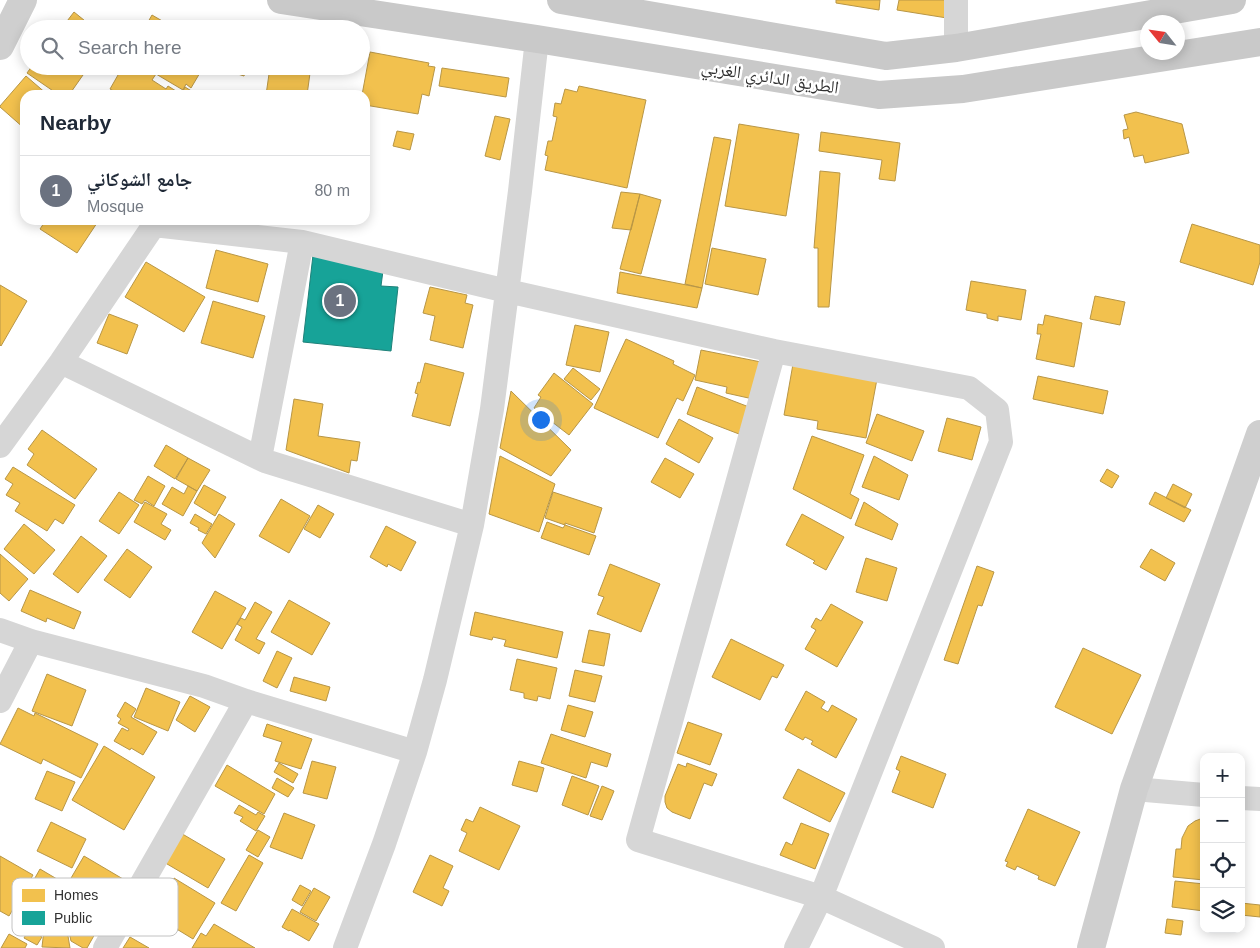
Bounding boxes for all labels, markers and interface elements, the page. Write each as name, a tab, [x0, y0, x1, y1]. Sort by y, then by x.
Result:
north arrow	[1140, 15, 1185, 60]
search box	[20, 20, 370, 75]
icon: search	[38, 34, 66, 62]
text: Search here	[78, 37, 182, 58]
street label: الطريق الدائري الغربي	[699, 56, 840, 102]
text: Nearby	[40, 111, 111, 134]
text: جامع الشوكاني	[87, 169, 192, 190]
text: 1	[52, 182, 60, 199]
text: 80 m	[314, 182, 350, 199]
text: Mosque	[87, 198, 144, 215]
pin: 1	[324, 282, 356, 320]
your location	[528, 407, 554, 433]
map controls	[1200, 753, 1245, 933]
button: +	[1200, 753, 1245, 798]
button: −	[1200, 798, 1245, 843]
button: locate	[1200, 843, 1245, 888]
legend	[12, 878, 178, 936]
text: Homes	[54, 887, 98, 903]
button: layers	[1200, 888, 1245, 933]
text: Public	[54, 910, 92, 926]

